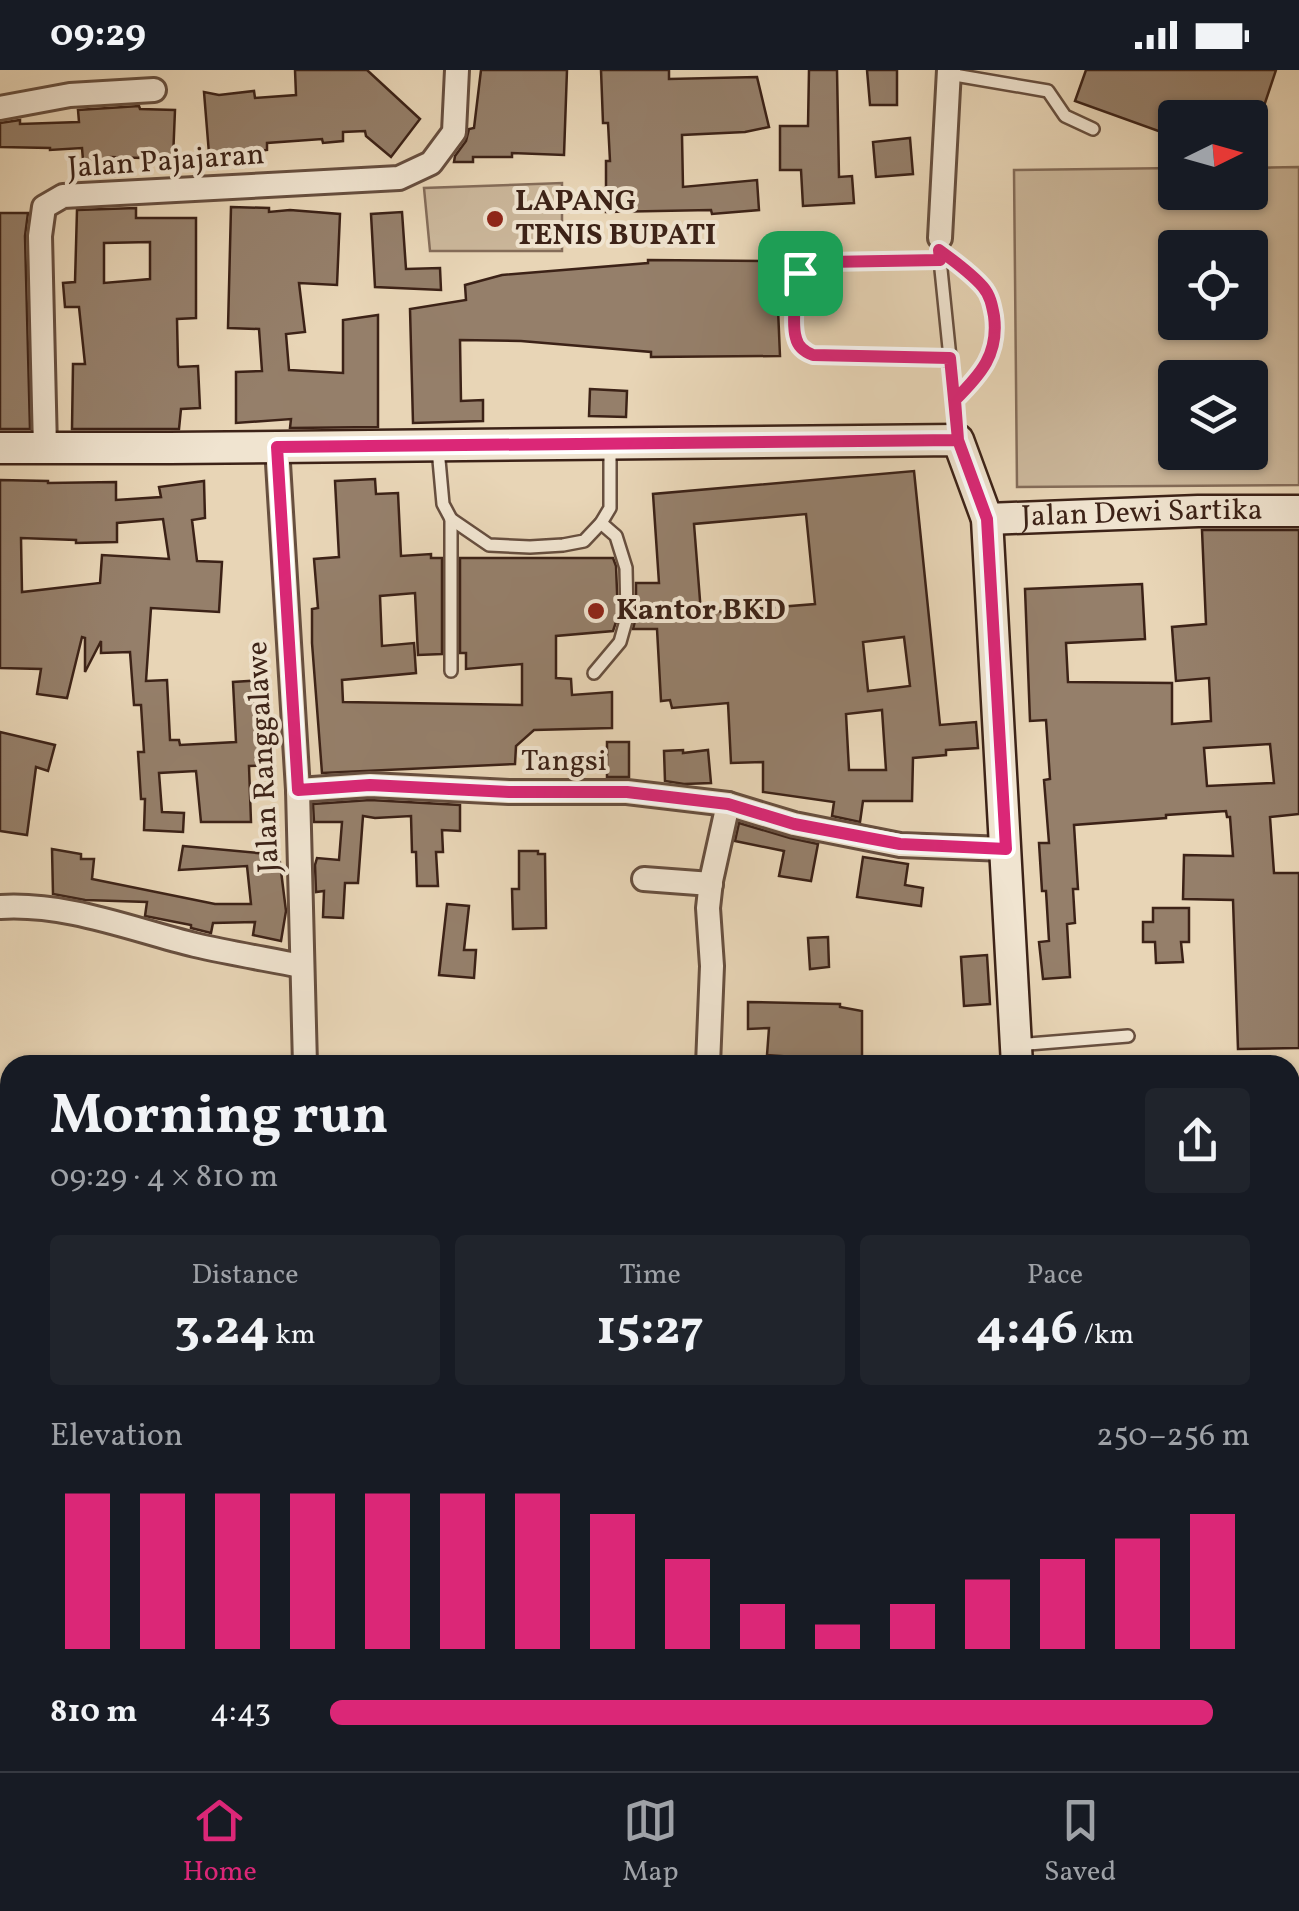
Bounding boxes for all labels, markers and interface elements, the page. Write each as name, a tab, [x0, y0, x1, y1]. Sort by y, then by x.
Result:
text: 09:29	[50, 9, 146, 62]
north arrow	[1158, 100, 1268, 210]
map controls	[1158, 100, 1268, 470]
street label: Jalan Pajajaran	[66, 134, 266, 190]
place label: LAPANG TENIS BUPATI	[515, 181, 716, 257]
marker: LAPANG TENIS BUPATI	[484, 208, 506, 230]
button: locate	[1158, 230, 1268, 340]
pin	[758, 231, 843, 316]
icon: arrive	[773, 246, 828, 301]
button: layers	[1158, 360, 1268, 470]
street label: Jalan Dewi Sartika	[1020, 490, 1263, 539]
place label: Kantor BKD	[616, 590, 786, 632]
marker: Kantor BKD	[585, 600, 607, 622]
street label: Jalan Ranggalawe	[237, 640, 291, 874]
street label: Tangsi	[521, 741, 607, 783]
text: Morning run	[50, 1080, 389, 1156]
button: share	[1145, 1088, 1250, 1193]
text: 09:29 · 4 × 810 m	[50, 1156, 278, 1200]
text: Distance	[191, 1256, 299, 1295]
text: Time	[619, 1256, 681, 1295]
text: Pace	[1027, 1256, 1083, 1295]
text: 3.24	[175, 1295, 270, 1365]
text: 15:27	[596, 1295, 704, 1365]
text: 4:46	[976, 1295, 1078, 1365]
text: km	[270, 1316, 315, 1355]
text: /km	[1078, 1316, 1134, 1355]
text: Elevation	[50, 1415, 183, 1459]
text: 250–256 m	[1096, 1415, 1250, 1459]
text: 810 m	[50, 1691, 137, 1735]
text: 4:43	[210, 1691, 271, 1735]
tab: Home	[183, 1793, 257, 1892]
tab: Map	[622, 1793, 678, 1892]
tab: Saved	[1044, 1793, 1116, 1892]

